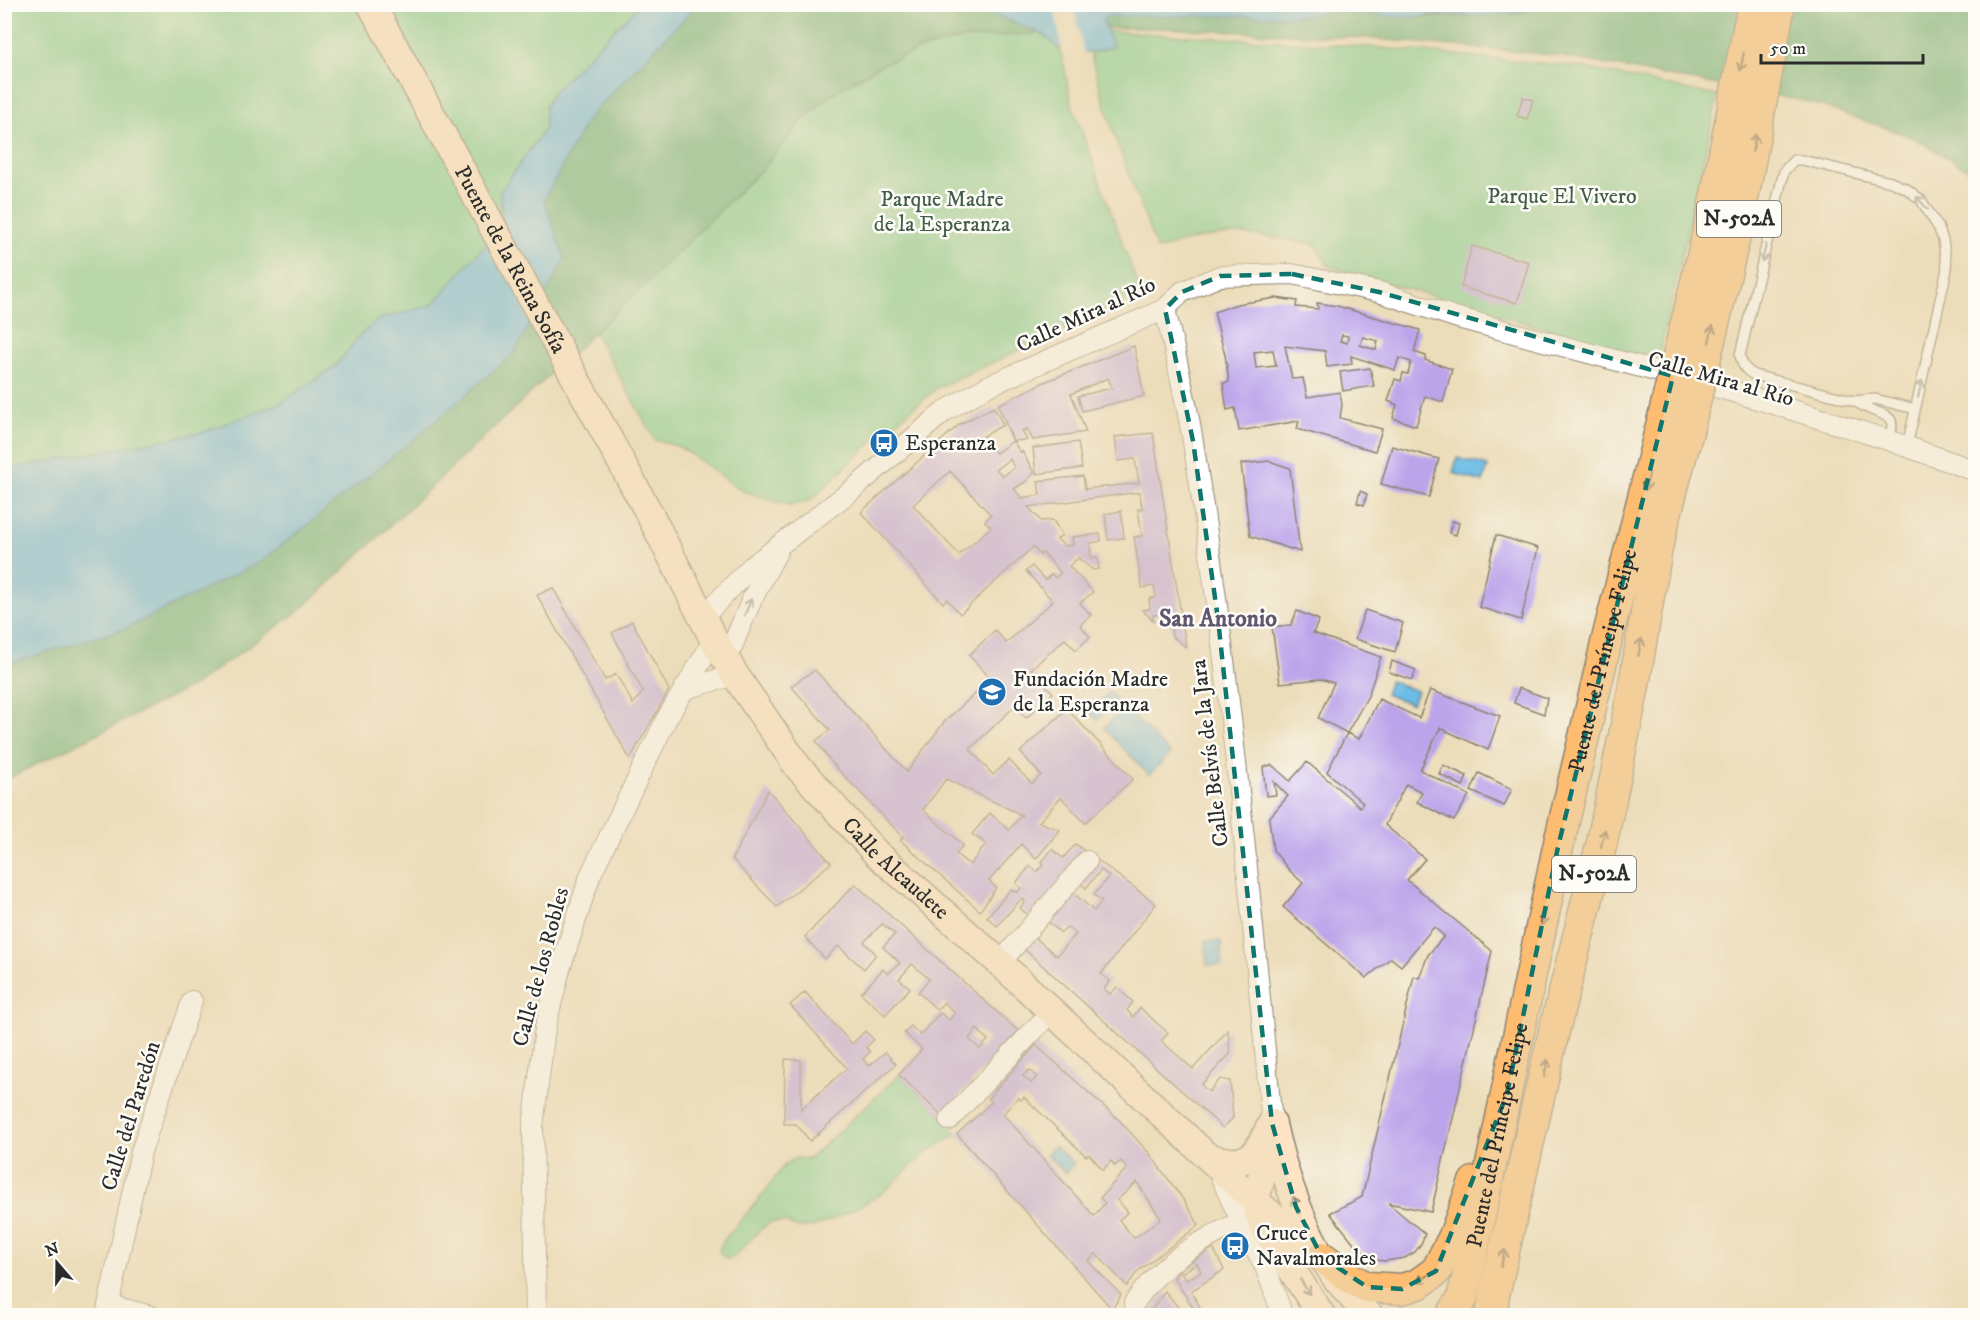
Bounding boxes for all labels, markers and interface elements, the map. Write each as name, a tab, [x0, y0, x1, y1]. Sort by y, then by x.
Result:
scale bar	[1761, 27, 1923, 65]
text: 50 m	[1770, 38, 1806, 60]
one-way arrow	[1736, 52, 1747, 71]
one-way arrow	[1749, 134, 1760, 154]
street label: Puente de la Reina Sofía	[448, 161, 573, 358]
park label: Parque El Vivero	[1487, 183, 1637, 210]
park label: Parque Madre de la Esperanza	[874, 186, 1011, 238]
one-way arrow	[1915, 196, 1929, 211]
road number: N-502A	[1697, 201, 1781, 237]
one-way arrow	[1758, 243, 1770, 262]
street label: Calle Mira al Río	[1012, 271, 1160, 359]
one-way arrow	[1706, 325, 1718, 344]
street label: Calle Mira al Río	[1645, 345, 1797, 413]
one-way arrow	[1914, 379, 1926, 398]
bus stop icon: Esperanza	[868, 427, 900, 459]
place label: Esperanza	[905, 430, 997, 457]
one-way arrow	[1641, 473, 1653, 492]
street label: Puente del Príncipe Felipe	[1563, 546, 1643, 775]
one-way arrow	[743, 598, 754, 617]
district label: San Antonio	[1159, 604, 1277, 634]
one-way arrow	[1635, 637, 1646, 657]
street label: Calle Belvís de la Jara	[1185, 657, 1235, 848]
place label: Fundación Madre de la Esperanza	[1013, 666, 1168, 718]
school or university icon: Fundación Madre de la Esperanza	[976, 676, 1008, 708]
street label: Calle Alcaudete	[837, 812, 955, 925]
one-way arrow	[1597, 829, 1609, 848]
road number: N-502A	[1552, 856, 1636, 892]
street label: Calle de los Robles	[507, 885, 575, 1049]
one-way arrow	[1538, 907, 1549, 927]
street label: Puente del Príncipe Felipe	[1460, 1020, 1534, 1250]
street label: Calle del Paredón	[95, 1037, 167, 1194]
one-way arrow	[1541, 1059, 1552, 1078]
one-way arrow	[1290, 1196, 1301, 1214]
place label: Cruce Navalmorales	[1256, 1220, 1376, 1272]
bus stop icon: Cruce Navalmorales	[1219, 1230, 1251, 1262]
north arrow	[27, 1233, 87, 1293]
text: N	[43, 1238, 62, 1261]
one-way arrow	[1497, 1249, 1509, 1268]
one-way arrow	[1417, 1273, 1434, 1285]
one-way arrow	[1299, 1278, 1311, 1295]

